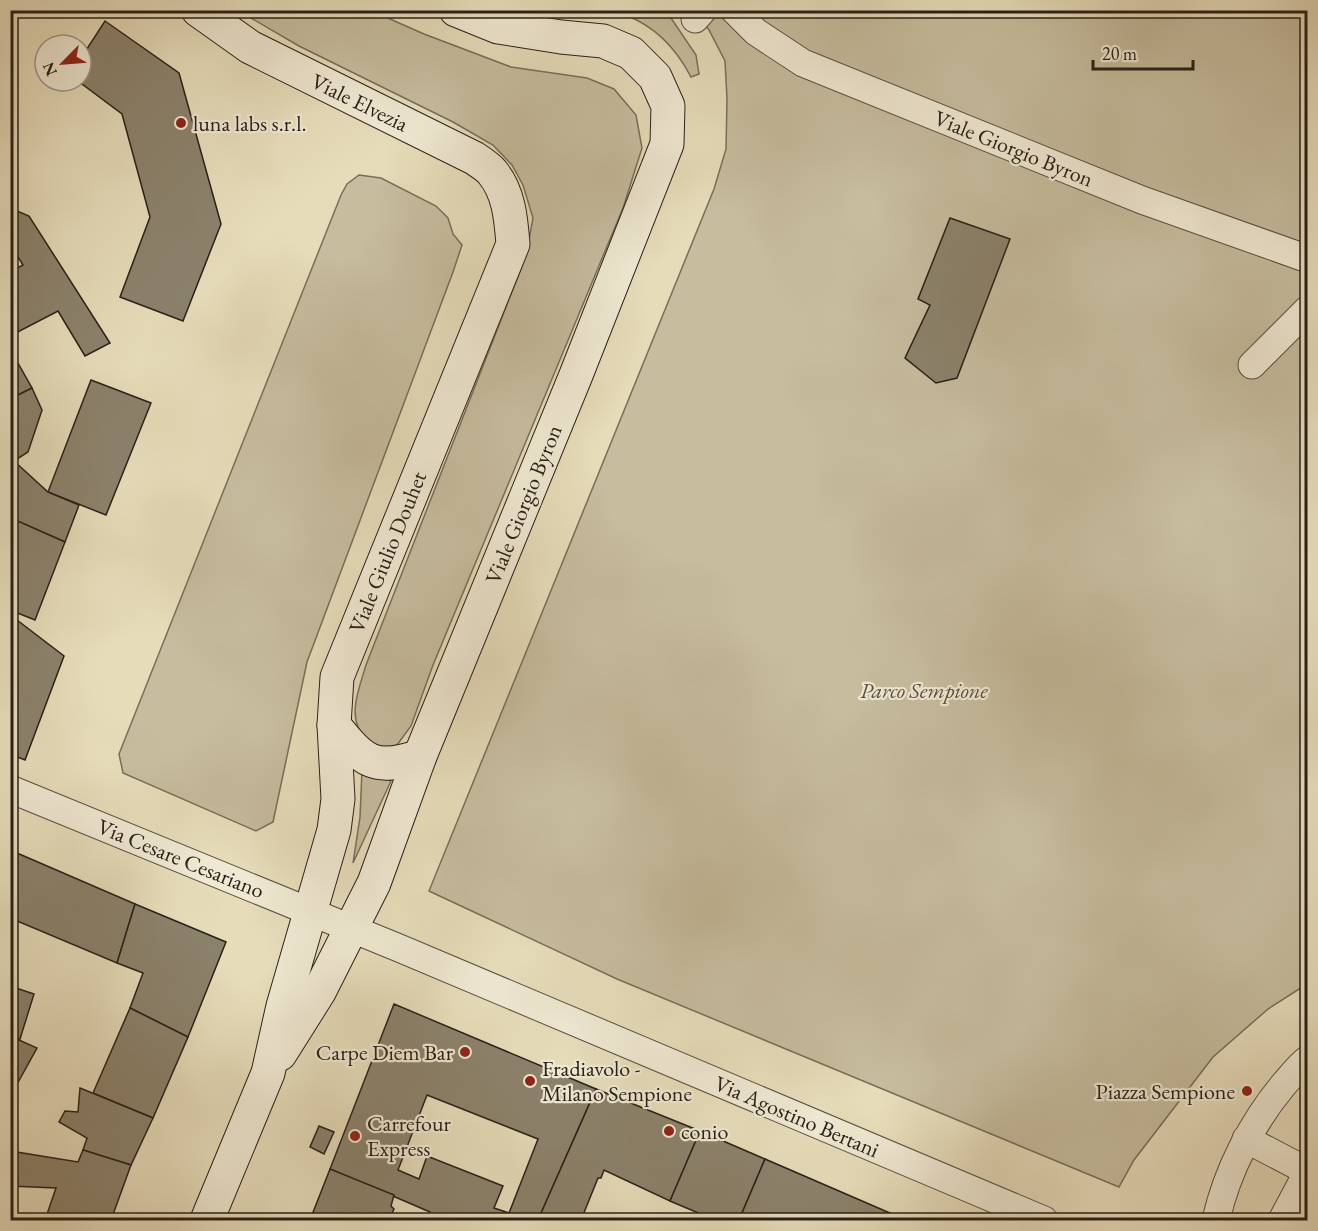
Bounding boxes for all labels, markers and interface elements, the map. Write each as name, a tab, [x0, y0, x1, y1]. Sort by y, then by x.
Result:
north arrow	[33, 33, 93, 93]
scale bar	[1093, 33, 1194, 71]
text: 20 m	[1102, 42, 1137, 65]
text: N	[38, 59, 62, 79]
street label: Viale Elvezia	[306, 66, 413, 139]
street label: Viale Giorgio Byron	[930, 103, 1098, 194]
place label: luna labs s.r.l.	[193, 109, 306, 138]
marker: luna labs s.r.l.	[174, 116, 188, 130]
street label: Viale Giorgio Byron	[478, 420, 569, 588]
street label: Viale Giulio Douhet	[342, 467, 433, 637]
park label: Parco Sempione	[860, 676, 988, 705]
street label: Via Cesare Cesariano	[93, 812, 269, 905]
place label: Carpe Diem Bar	[316, 1038, 454, 1067]
marker: Carpe Diem Bar	[458, 1045, 472, 1059]
place label: Fradiavolo - Milano Sempione	[542, 1054, 692, 1108]
street label: Via Agostino Bertani	[710, 1069, 884, 1164]
marker: Fradiavolo - Milano Sempione	[523, 1074, 537, 1088]
place label: Piazza Sempione	[1096, 1077, 1235, 1106]
marker: Piazza Sempione	[1240, 1084, 1254, 1098]
place label: Carrefour Express	[367, 1109, 452, 1163]
place label: conio	[681, 1117, 728, 1146]
marker: conio	[662, 1124, 676, 1138]
marker: Carrefour Express	[348, 1129, 362, 1143]

